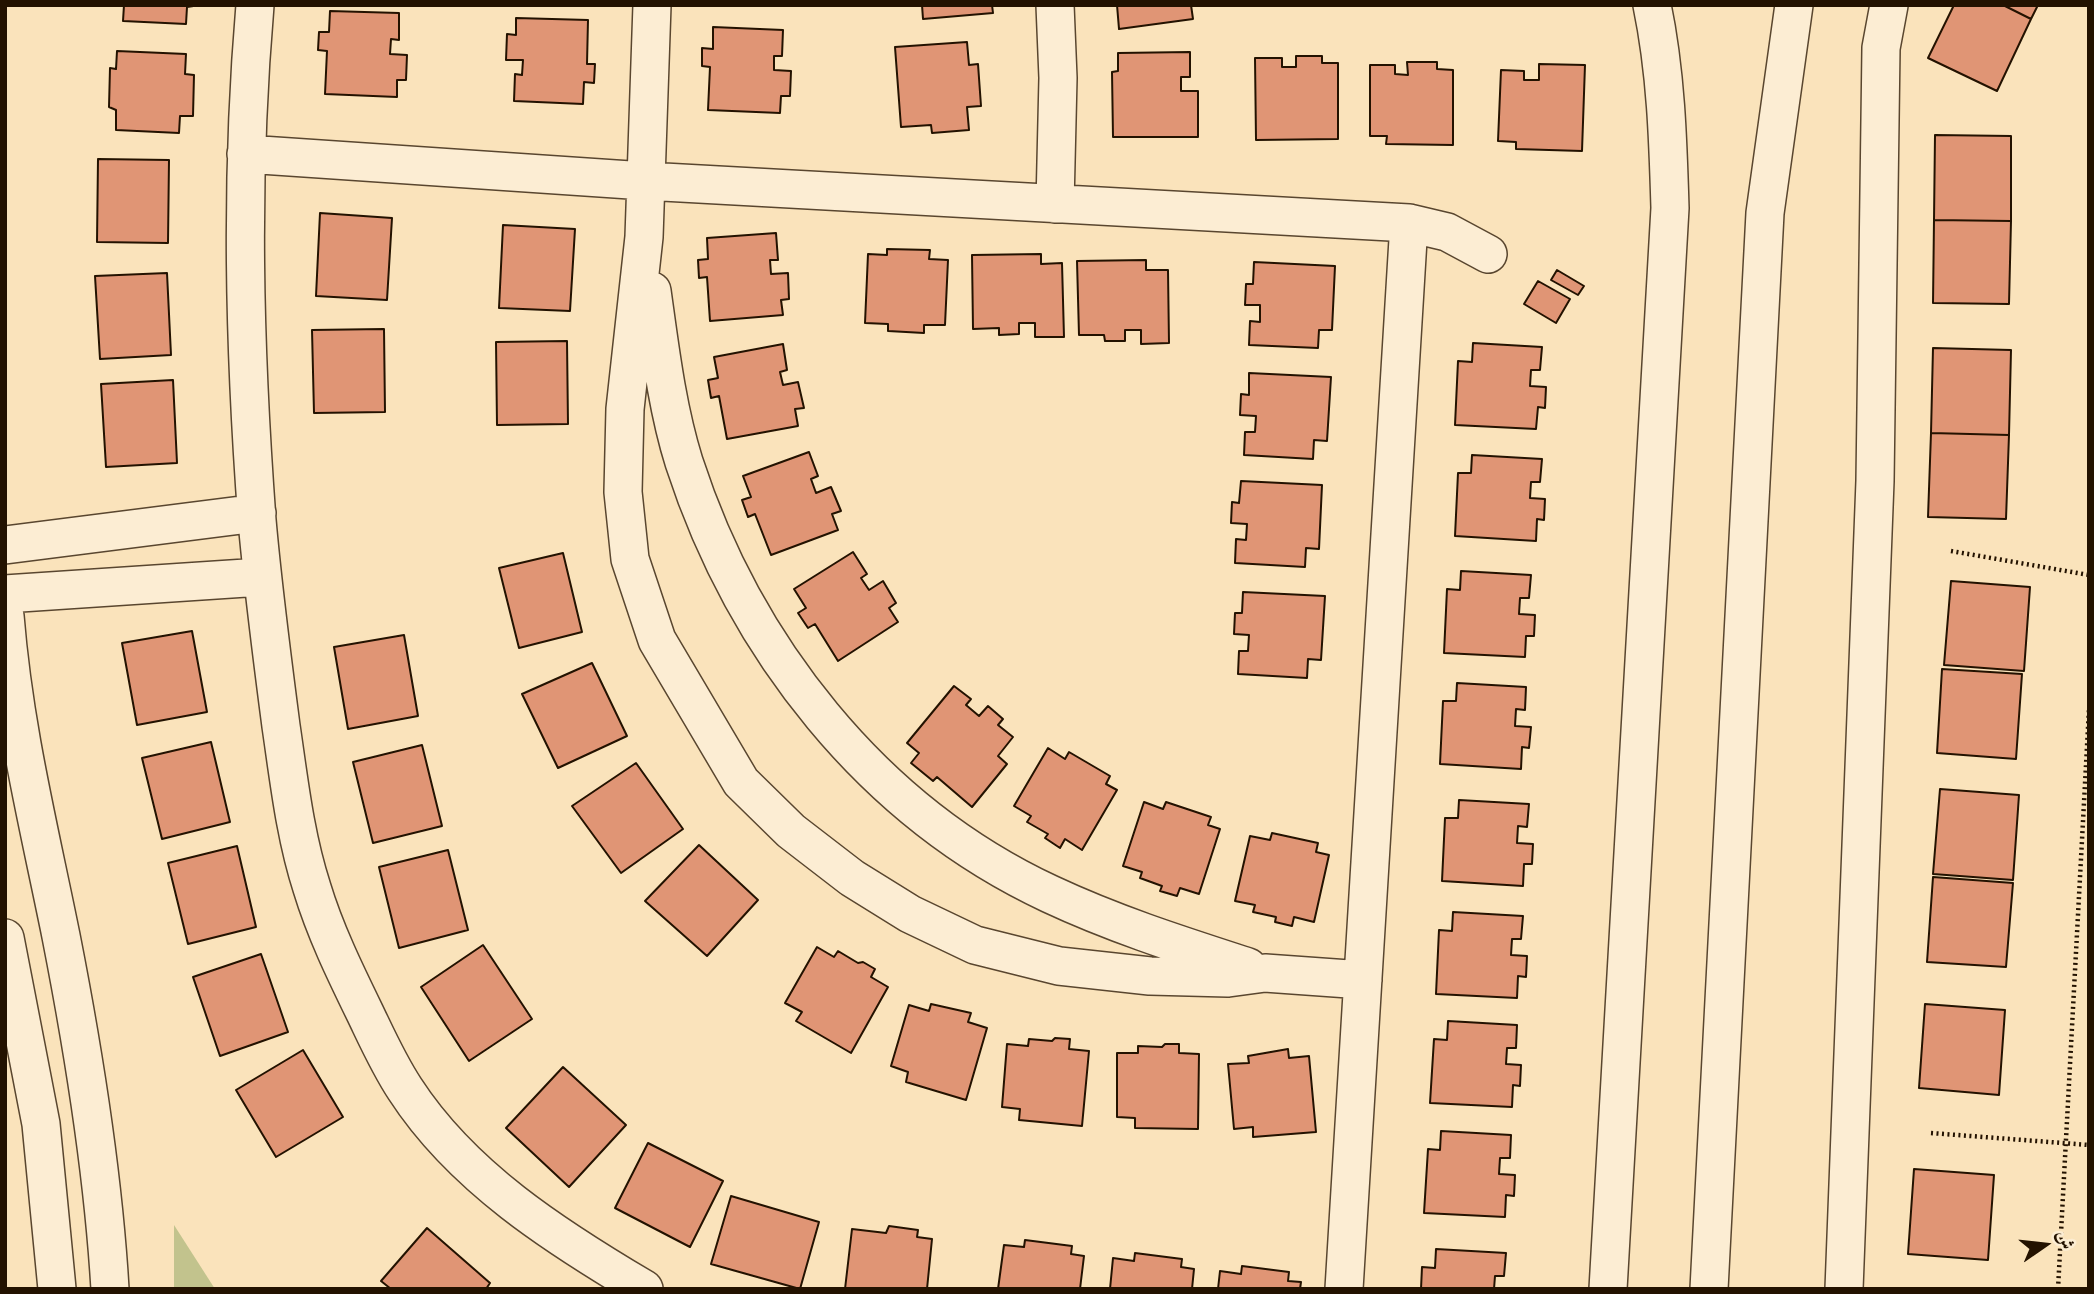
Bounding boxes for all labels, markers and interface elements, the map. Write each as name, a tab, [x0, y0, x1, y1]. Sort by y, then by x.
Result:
north arrow	[2010, 1210, 2080, 1280]
text: ش	[2050, 1228, 2080, 1252]

